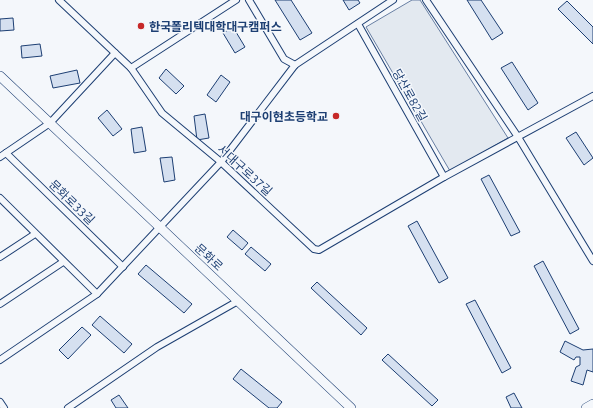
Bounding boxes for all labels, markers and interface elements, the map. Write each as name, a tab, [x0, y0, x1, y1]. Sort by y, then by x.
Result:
place label: 한국폴리텍대학대구캠퍼스	[149, 20, 281, 33]
marker: 한국폴리텍대학대구캠퍼스	[136, 21, 146, 31]
street label: 당산로82길	[390, 67, 430, 123]
place label: 대구이현초등학교	[240, 110, 328, 123]
marker: 대구이현초등학교	[331, 111, 341, 121]
street label: 서대구로37길	[215, 142, 275, 198]
street label: 문화로33길	[47, 177, 97, 227]
street label: 문화로	[192, 241, 226, 273]

